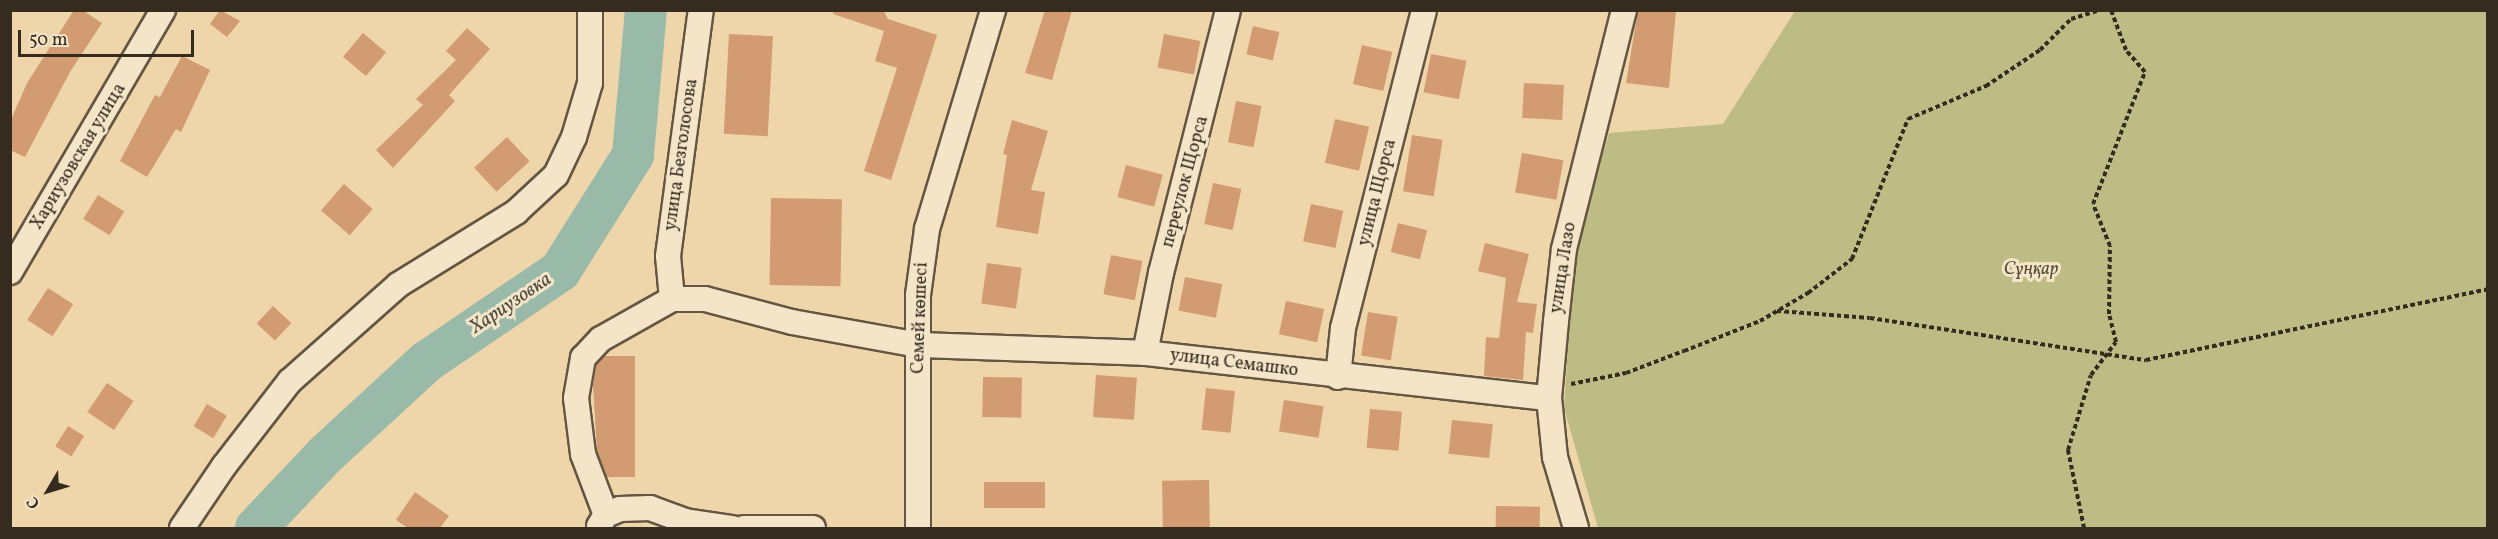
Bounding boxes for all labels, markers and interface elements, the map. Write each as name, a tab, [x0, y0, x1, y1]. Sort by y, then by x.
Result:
scale bar	[21, 18, 196, 56]
text: 50 m	[29, 28, 68, 53]
street label: улица Безголосова	[661, 77, 703, 233]
street label: Хариузовская улица	[27, 80, 131, 234]
street label: переулок Щорса	[1158, 114, 1214, 250]
street label: улица Щорса	[1354, 137, 1402, 249]
street label: улица Лазо	[1546, 221, 1582, 315]
park label: Сұңқар	[2004, 259, 2058, 281]
street label: Семей көшесі	[908, 262, 934, 374]
water label: Хариузовка	[466, 268, 556, 340]
street label: улица Семашко	[1169, 345, 1299, 383]
north arrow	[18, 461, 78, 521]
text: С	[22, 491, 46, 513]

